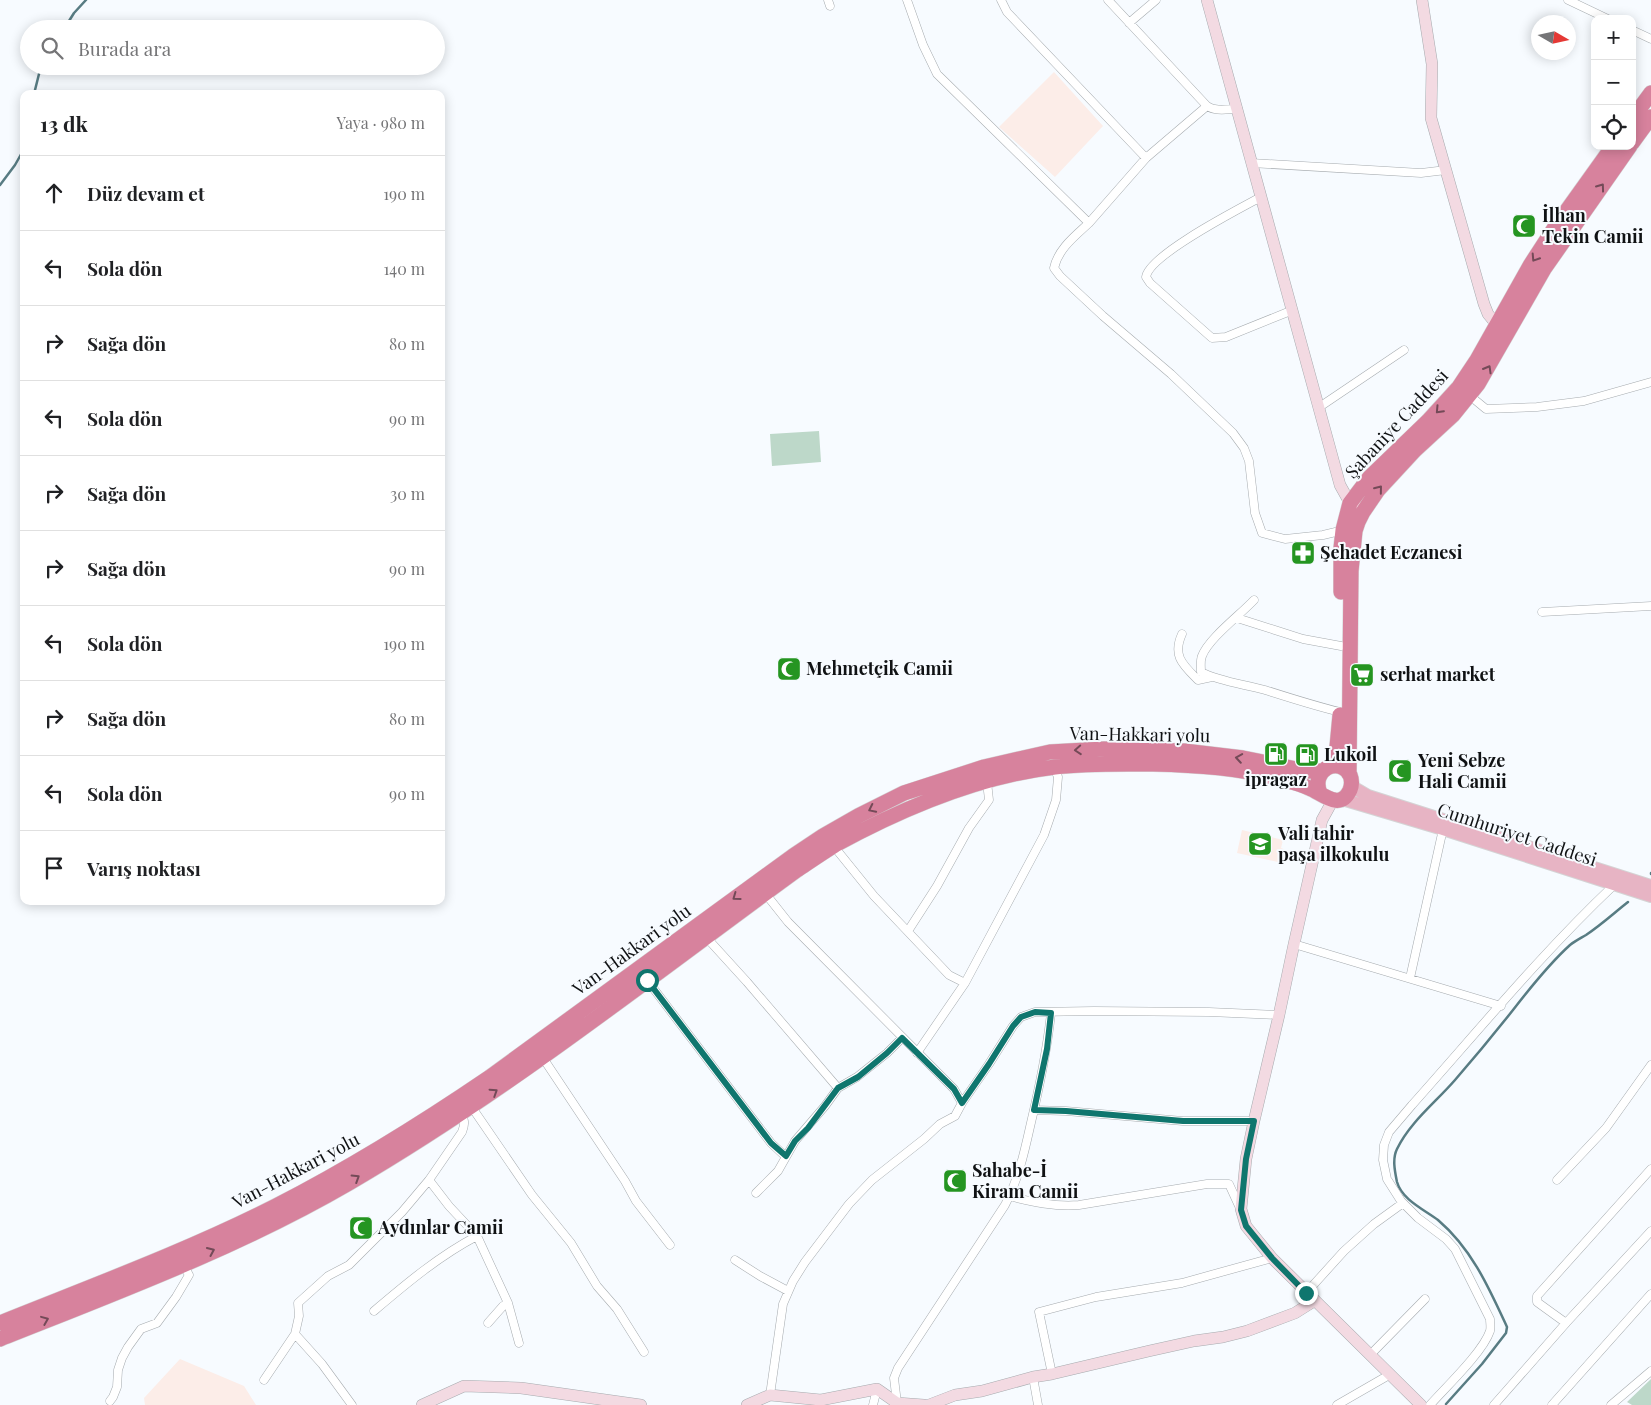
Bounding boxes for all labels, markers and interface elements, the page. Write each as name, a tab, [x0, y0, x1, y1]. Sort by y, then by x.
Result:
north arrow	[1531, 15, 1576, 60]
map controls	[1591, 15, 1636, 150]
button: +	[1591, 15, 1636, 60]
search box	[20, 20, 445, 75]
icon: search	[38, 34, 66, 62]
text: Burada ara	[78, 35, 171, 61]
button: −	[1591, 60, 1636, 105]
button: locate	[1591, 105, 1636, 150]
text: 13 dk	[40, 109, 88, 137]
text: Yaya · 980 m	[337, 112, 425, 133]
icon: ahead	[40, 179, 68, 207]
text: Düz devam et	[87, 180, 205, 206]
text: 190 m	[383, 183, 425, 204]
one-way arrow	[1595, 183, 1604, 192]
place label: İlhan Tekin Camii	[1542, 203, 1644, 248]
mosque icon: İlhan Tekin Camii	[1511, 213, 1537, 239]
one-way arrow	[1532, 253, 1541, 262]
icon: left	[40, 254, 68, 282]
text: Sola dön	[87, 255, 163, 281]
text: 140 m	[383, 258, 425, 279]
icon: right	[40, 329, 68, 357]
text: Sağa dön	[87, 330, 166, 356]
text: 80 m	[389, 333, 425, 354]
street label: Şabaniye Caddesi	[1339, 364, 1453, 483]
one-way arrow	[1481, 365, 1491, 374]
icon: left	[40, 404, 68, 432]
one-way arrow	[1436, 404, 1445, 413]
text: Sola dön	[87, 405, 163, 431]
text: 90 m	[389, 408, 425, 429]
icon: right	[40, 479, 68, 507]
text: Sağa dön	[87, 480, 166, 506]
text: 30 m	[390, 483, 425, 504]
one-way arrow	[1374, 486, 1382, 495]
pharmacy icon: Şehadet Eczanesi	[1290, 540, 1316, 566]
place label: Şehadet Eczanesi	[1320, 540, 1463, 564]
icon: right	[40, 554, 68, 582]
text: Sağa dön	[87, 555, 166, 581]
text: 90 m	[389, 558, 425, 579]
icon: left	[40, 629, 68, 657]
text: Sola dön	[87, 630, 163, 656]
text: 190 m	[383, 633, 425, 654]
mosque icon: Mehmetçik Camii	[776, 656, 802, 682]
place label: Mehmetçik Camii	[806, 656, 953, 680]
supermarket icon: serhat market	[1349, 662, 1375, 688]
place label: serhat market	[1380, 662, 1496, 686]
icon: right	[40, 704, 68, 732]
text: Sağa dön	[87, 705, 166, 731]
text: 80 m	[389, 708, 425, 729]
street label: Van-Hakkari yolu	[1068, 721, 1211, 747]
fuel station icon: ipragaz	[1263, 741, 1289, 767]
fuel station icon: Lukoil	[1294, 742, 1320, 768]
place label: Lukoil	[1324, 742, 1378, 766]
one-way arrow	[1073, 745, 1081, 756]
place label: Yeni Sebze Hali Camii	[1417, 748, 1507, 793]
one-way arrow	[1235, 754, 1244, 764]
mosque icon: Yeni Sebze Hali Camii	[1387, 758, 1413, 784]
place label: ipragaz	[1245, 767, 1307, 791]
icon: left	[40, 779, 68, 807]
text: Sola dön	[87, 780, 163, 806]
text: 90 m	[389, 783, 425, 804]
street label: Cumhuriyet Caddesi	[1434, 797, 1600, 871]
one-way arrow	[868, 803, 877, 813]
place label: Vali tahir paşa ilkokulu	[1277, 821, 1389, 866]
school or university icon: Vali tahir paşa ilkokulu	[1247, 831, 1273, 857]
icon: arrive	[40, 854, 68, 882]
text: Varış noktası	[87, 855, 201, 881]
one-way arrow	[732, 891, 742, 900]
street label: Van-Hakkari yolu	[567, 898, 696, 1001]
route start	[636, 969, 659, 992]
one-way arrow	[488, 1088, 497, 1098]
street label: Van-Hakkari yolu	[227, 1126, 364, 1214]
place label: Sahabe-İ Kiram Camii	[972, 1158, 1079, 1203]
mosque icon: Sahabe-İ Kiram Camii	[942, 1168, 968, 1194]
one-way arrow	[351, 1175, 360, 1185]
mosque icon: Aydınlar Camii	[348, 1215, 374, 1241]
place label: Aydınlar Camii	[377, 1215, 504, 1239]
one-way arrow	[206, 1247, 215, 1258]
route end	[1295, 1282, 1318, 1305]
one-way arrow	[40, 1316, 49, 1327]

